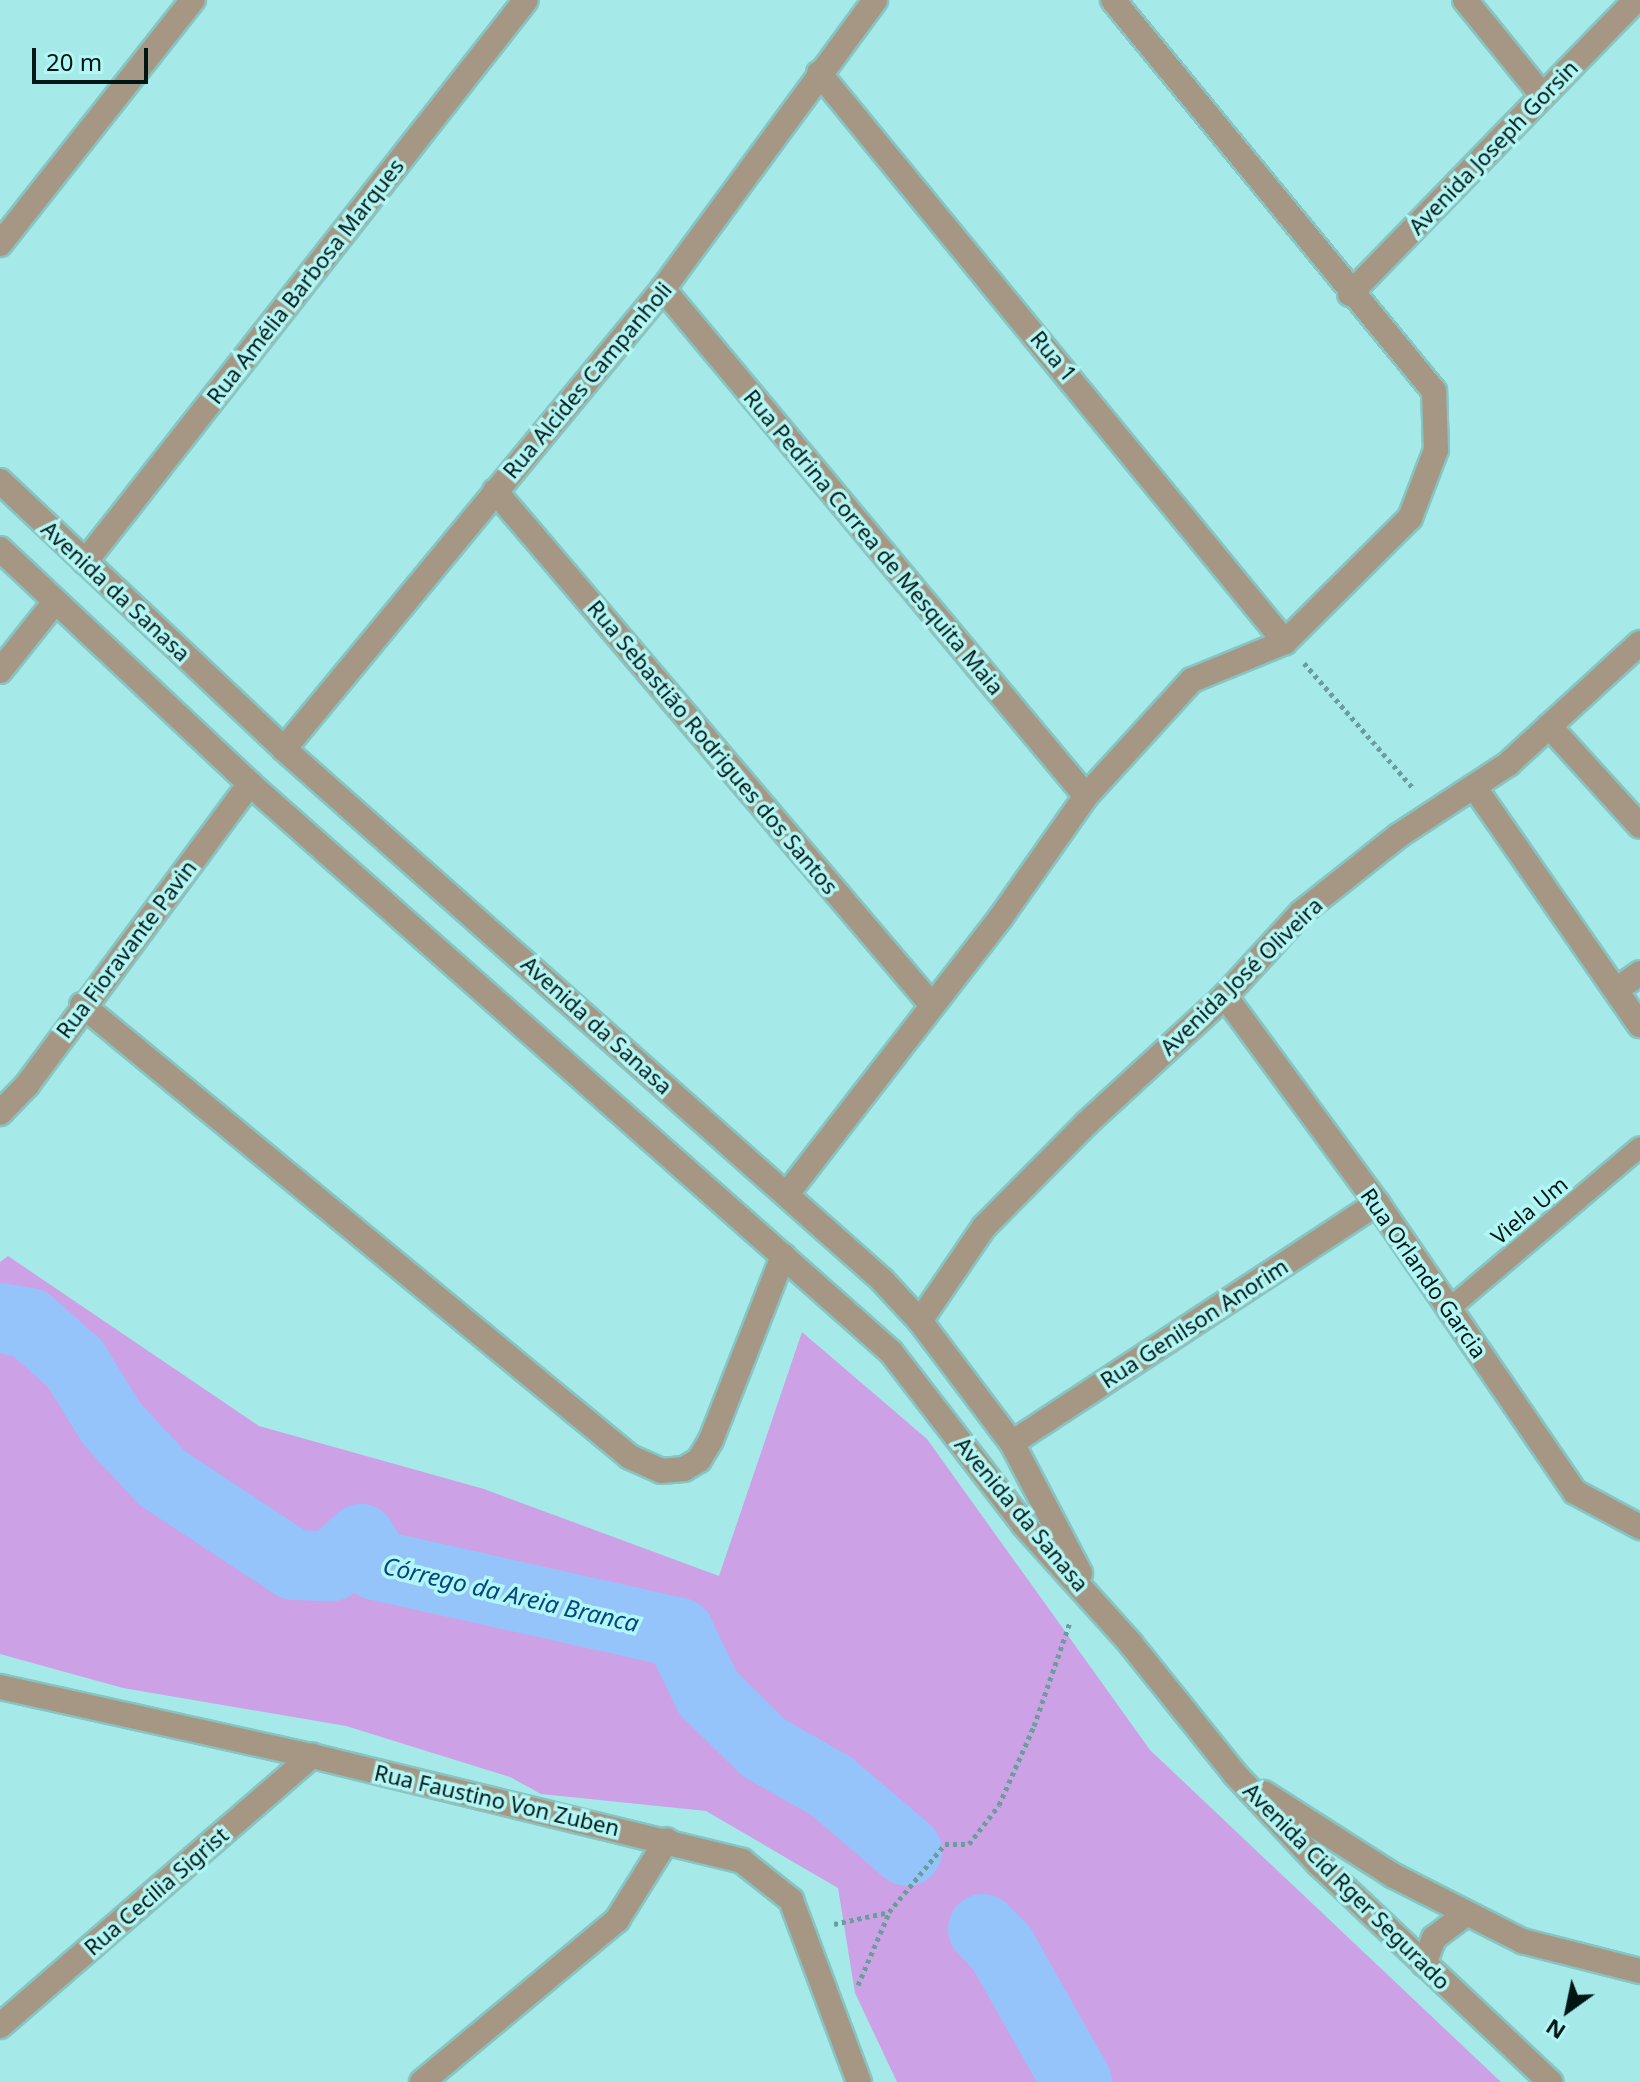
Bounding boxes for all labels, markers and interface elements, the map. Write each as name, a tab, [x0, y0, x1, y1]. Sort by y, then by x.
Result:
scale bar	[36, 32, 152, 82]
text: 20 m	[46, 45, 102, 78]
street label: Avenida Joseph Gorsin	[1403, 54, 1583, 240]
street label: Rua Amélia Barbosa Marques	[201, 153, 409, 409]
street label: Rua Alcides Campanholi	[497, 277, 677, 483]
street label: Rua 1	[1025, 325, 1083, 387]
street label: Rua Pedrina Correa de Mesquita Maia	[739, 384, 1009, 700]
street label: Avenida da Sanasa	[36, 515, 196, 667]
street label: Rua Sebastião Rodrigues dos Santos	[582, 595, 844, 899]
street label: Rua Fioravante Pavin	[50, 855, 202, 1043]
street label: Avenida José Oliveira	[1154, 892, 1328, 1060]
street label: Avenida da Sanasa	[516, 951, 678, 1099]
street label: Viela Um	[1485, 1170, 1573, 1250]
street label: Rua Orlando Garcia	[1355, 1183, 1493, 1363]
street label: Rua Genilson Anorim	[1095, 1253, 1293, 1393]
street label: Avenida da Sanasa	[950, 1431, 1094, 1597]
water label: Córrego da Areia Branca	[380, 1551, 642, 1637]
street label: Rua Faustino Von Zuben	[372, 1759, 622, 1841]
street label: Avenida Cid Rger Segurado	[1238, 1777, 1456, 1995]
street label: Rua Cecilia Sigrist	[79, 1821, 233, 1961]
north arrow	[1528, 1970, 1608, 2050]
text: N	[1539, 2013, 1571, 2048]

